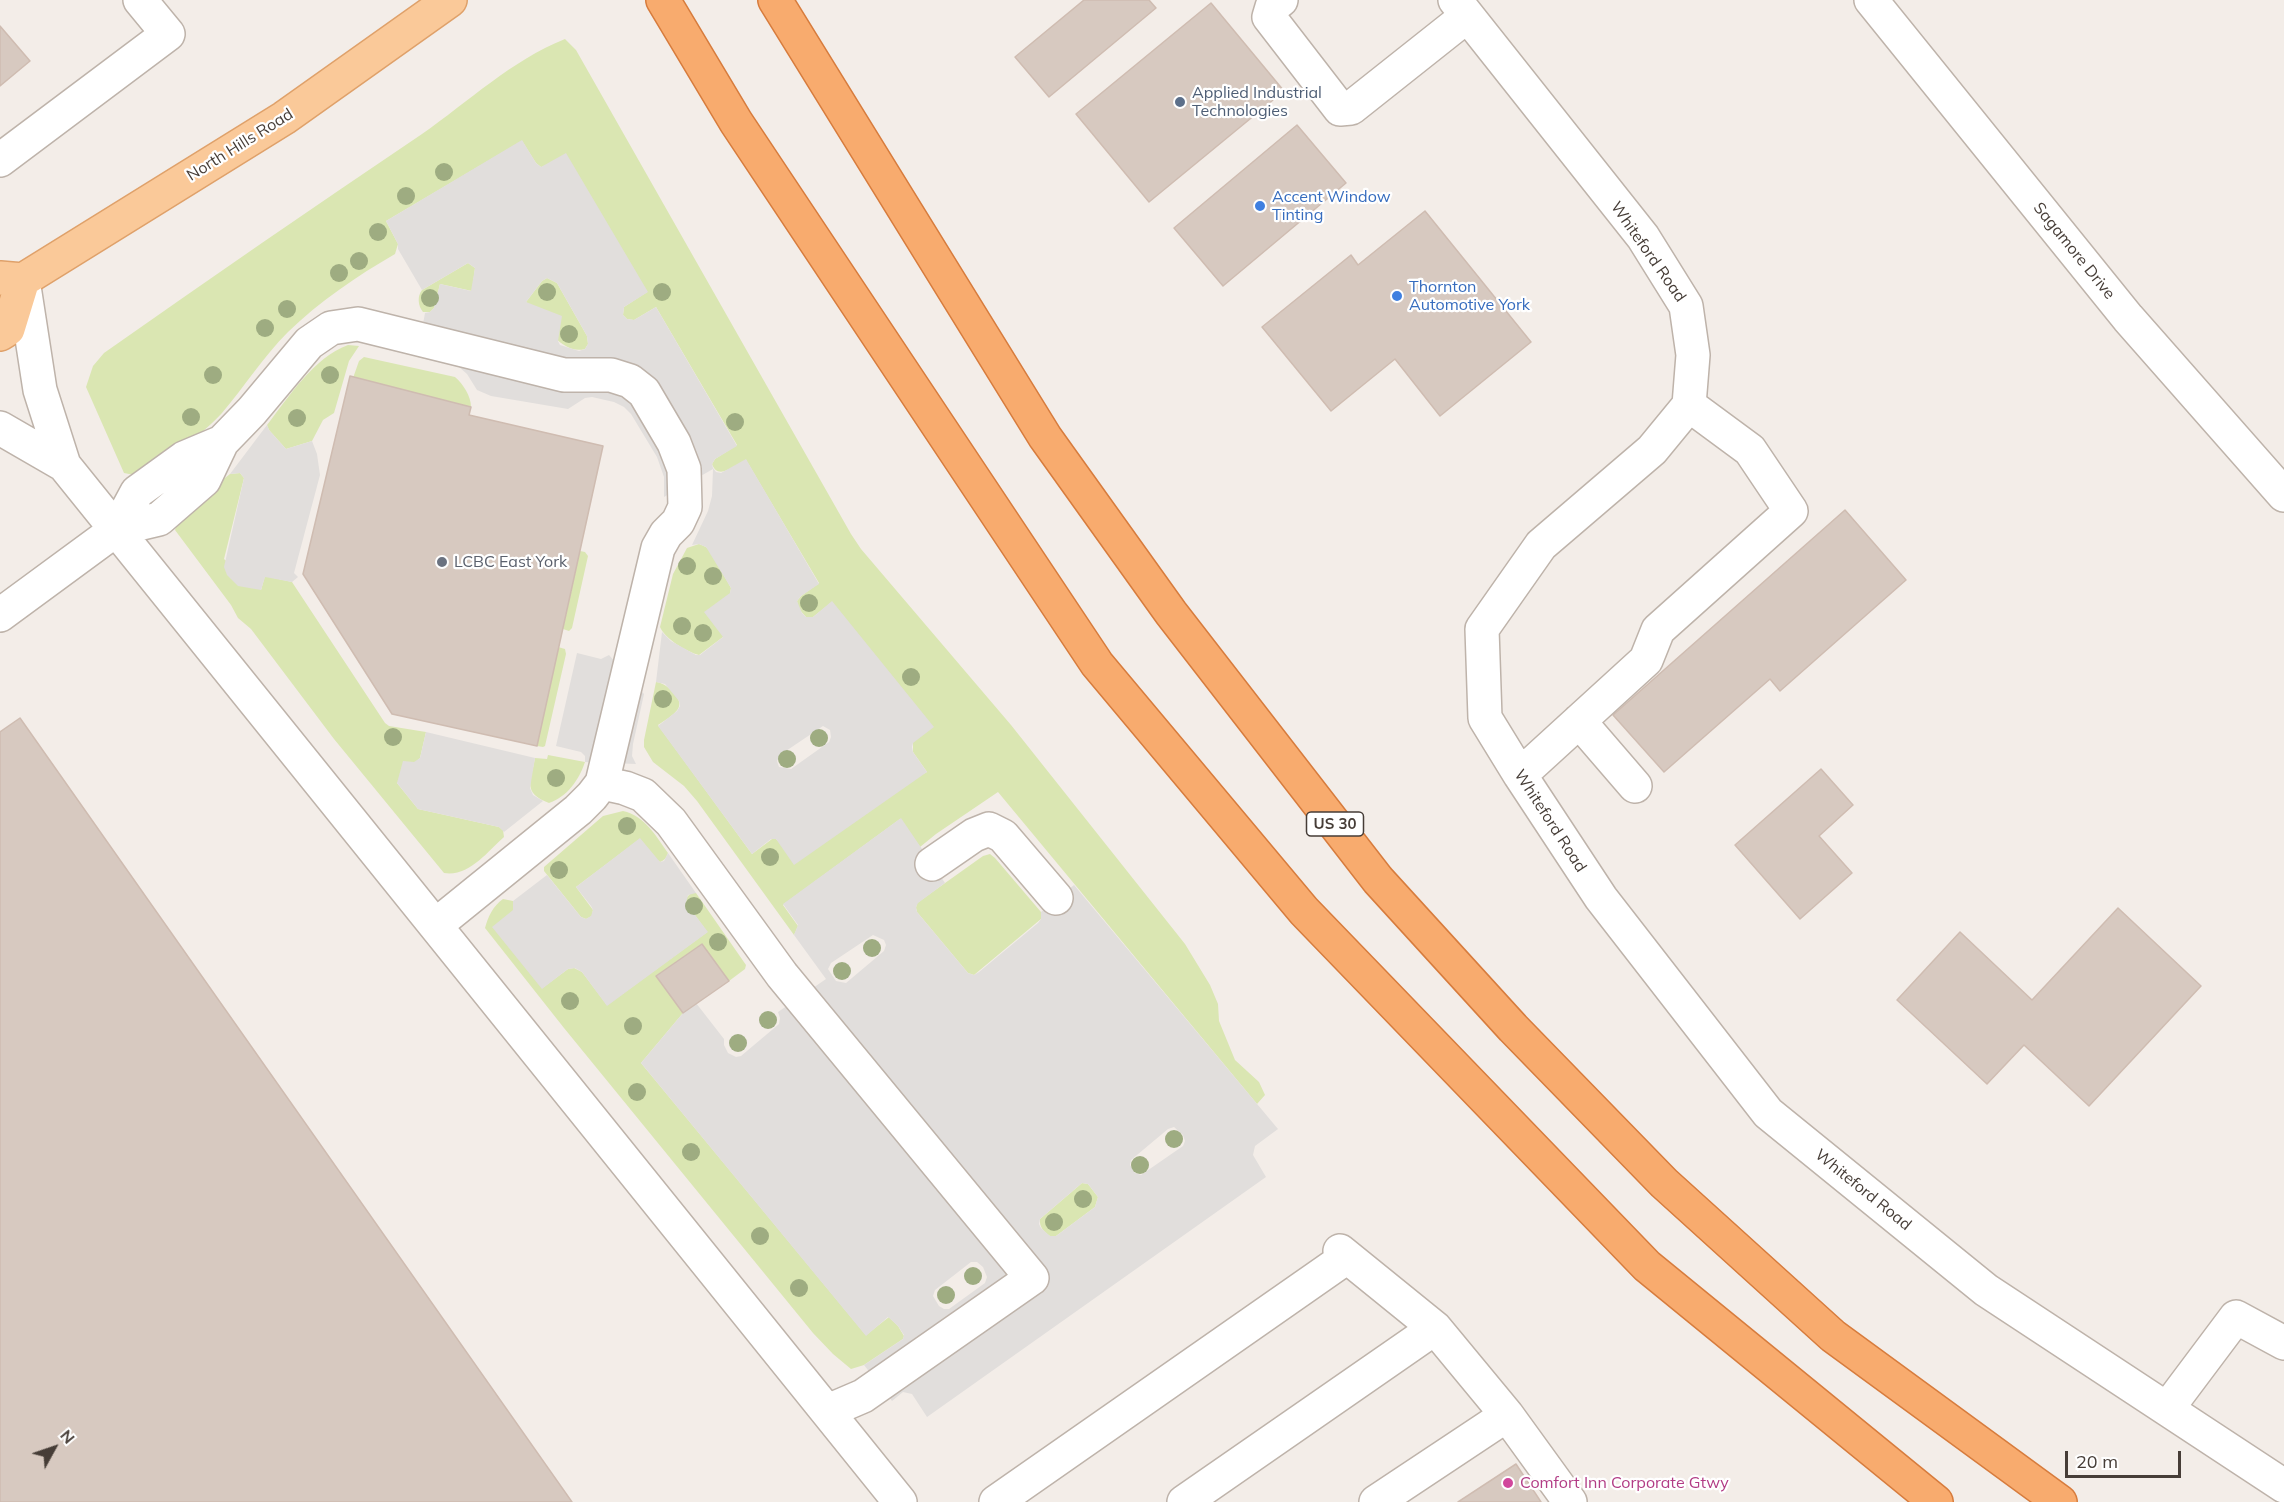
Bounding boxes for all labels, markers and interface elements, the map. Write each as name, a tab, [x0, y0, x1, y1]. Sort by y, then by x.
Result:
place label: Applied Industrial Technologies	[1192, 83, 1322, 121]
marker: Applied Industrial Technologies	[1173, 95, 1187, 109]
street label: North Hills Road	[183, 105, 297, 185]
place label: Accent Window Tinting	[1272, 187, 1391, 225]
street label: Whiteford Road	[1606, 198, 1690, 306]
marker: Accent Window Tinting	[1253, 199, 1267, 213]
street label: Sagamore Drive	[2029, 199, 2119, 303]
place label: Thornton Automotive York	[1409, 277, 1530, 315]
marker: Thornton Automotive York	[1390, 289, 1404, 303]
place label: LCBC East York	[454, 552, 567, 572]
marker: LCBC East York	[435, 555, 449, 569]
street label: Whiteford Road	[1510, 766, 1590, 876]
road number: US 30	[1306, 812, 1364, 836]
street label: Whiteford Road	[1811, 1145, 1915, 1235]
north arrow	[24, 1418, 84, 1478]
text: N	[56, 1425, 79, 1447]
scale bar	[2068, 1439, 2184, 1477]
text: 20 m	[2076, 1450, 2118, 1473]
place label: Comfort Inn Corporate Gtwy	[1520, 1473, 1729, 1493]
marker: Comfort Inn Corporate Gtwy	[1501, 1476, 1515, 1490]

